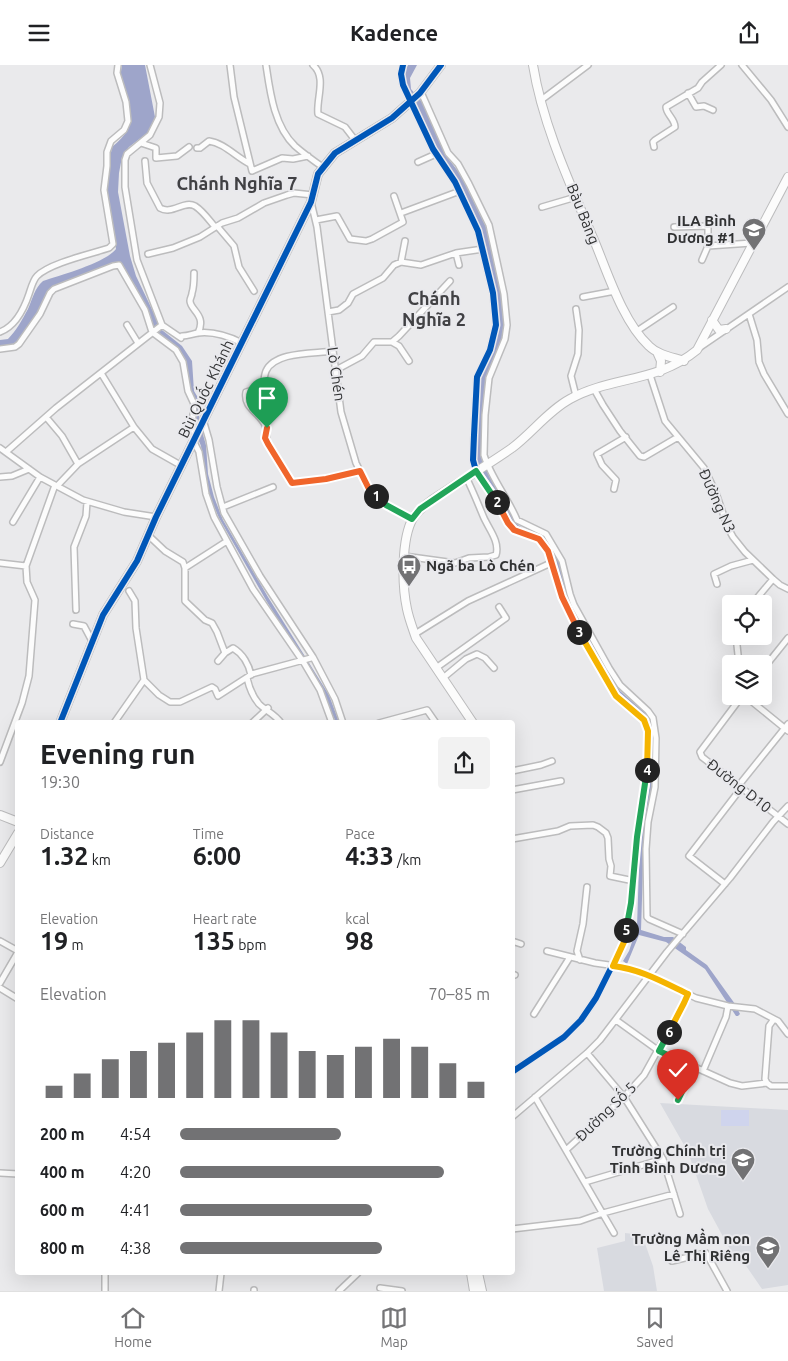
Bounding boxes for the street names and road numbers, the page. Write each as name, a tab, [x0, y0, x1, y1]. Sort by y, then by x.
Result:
street label: Bàu Bàng	[564, 181, 603, 247]
street label: Bùi Quốc Khánh	[173, 336, 237, 441]
street label: Lò Chén	[324, 346, 349, 402]
street label: Đường N3	[696, 466, 739, 535]
street label: Đường D10	[704, 755, 775, 816]
street label: Đường Số 5	[571, 1077, 639, 1145]

